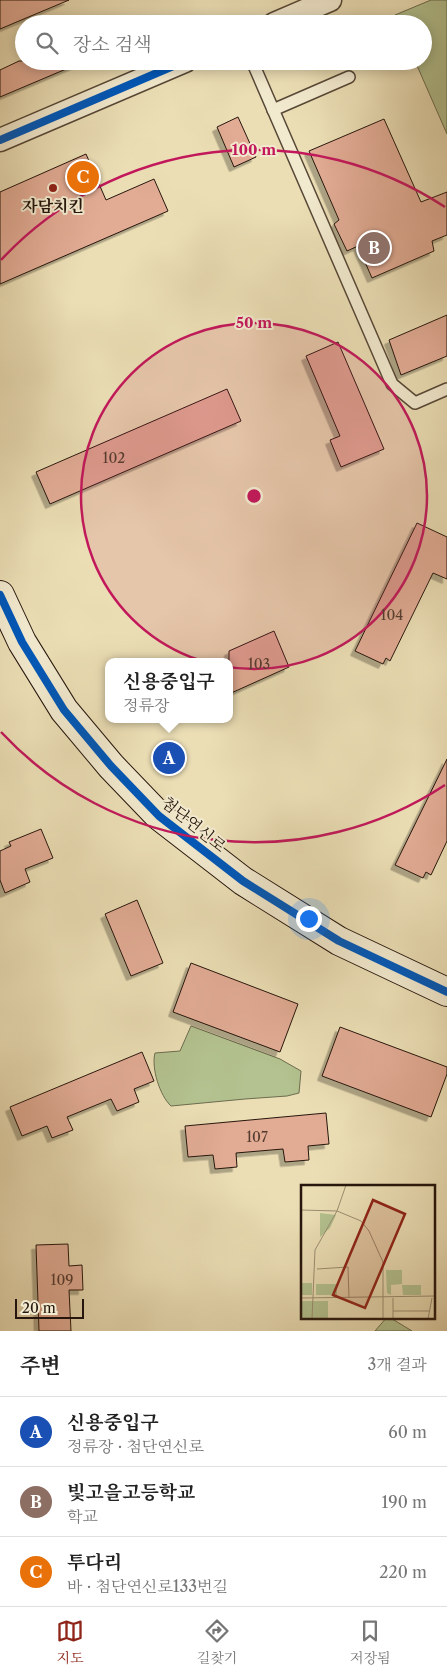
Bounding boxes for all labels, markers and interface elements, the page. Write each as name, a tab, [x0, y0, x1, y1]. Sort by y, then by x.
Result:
search box	[15, 15, 432, 70]
icon: search	[33, 29, 61, 57]
text: 장소 검색	[73, 33, 151, 56]
text: 100 m	[232, 140, 276, 159]
pin: C	[67, 158, 99, 196]
marker: 자담치킨	[47, 182, 59, 194]
place label: 자담치킨	[22, 196, 84, 216]
pin: B	[358, 229, 390, 267]
text: 50 m	[236, 313, 272, 332]
house number: 102	[103, 449, 125, 467]
centre of rings	[245, 487, 263, 505]
house number: 104	[381, 606, 403, 624]
house number: 103	[248, 655, 270, 673]
popup	[105, 658, 233, 723]
text: 신용중입구	[123, 670, 215, 693]
text: 정류장	[123, 695, 169, 715]
pin: A	[153, 739, 185, 777]
street label: 첨단연신로	[158, 792, 231, 856]
your location	[296, 906, 322, 932]
house number: 107	[246, 1128, 268, 1146]
inset map	[301, 1185, 434, 1318]
house number: 109	[51, 1271, 73, 1289]
scale bar	[15, 1296, 84, 1319]
text: 20 m	[22, 1299, 56, 1317]
text: 주변	[20, 1353, 61, 1378]
text: 3개 결과	[368, 1354, 427, 1374]
text: 신용중입구	[67, 1411, 159, 1434]
text: A	[30, 1422, 42, 1442]
text: 60 m	[388, 1422, 427, 1442]
text: 정류장 · 첨단연신로	[67, 1436, 204, 1456]
text: 빛고을고등학교	[67, 1481, 195, 1504]
text: B	[30, 1492, 42, 1512]
text: 190 m	[382, 1492, 427, 1512]
text: 학교	[67, 1506, 98, 1526]
text: 투다리	[67, 1551, 122, 1574]
text: C	[30, 1562, 42, 1582]
text: 220 m	[379, 1562, 427, 1582]
text: 바 · 첨단연신로133번길	[67, 1576, 228, 1596]
tab: 지도	[56, 1617, 84, 1667]
tab: 길찾기	[197, 1617, 237, 1667]
tab: 저장됨	[350, 1617, 391, 1667]

